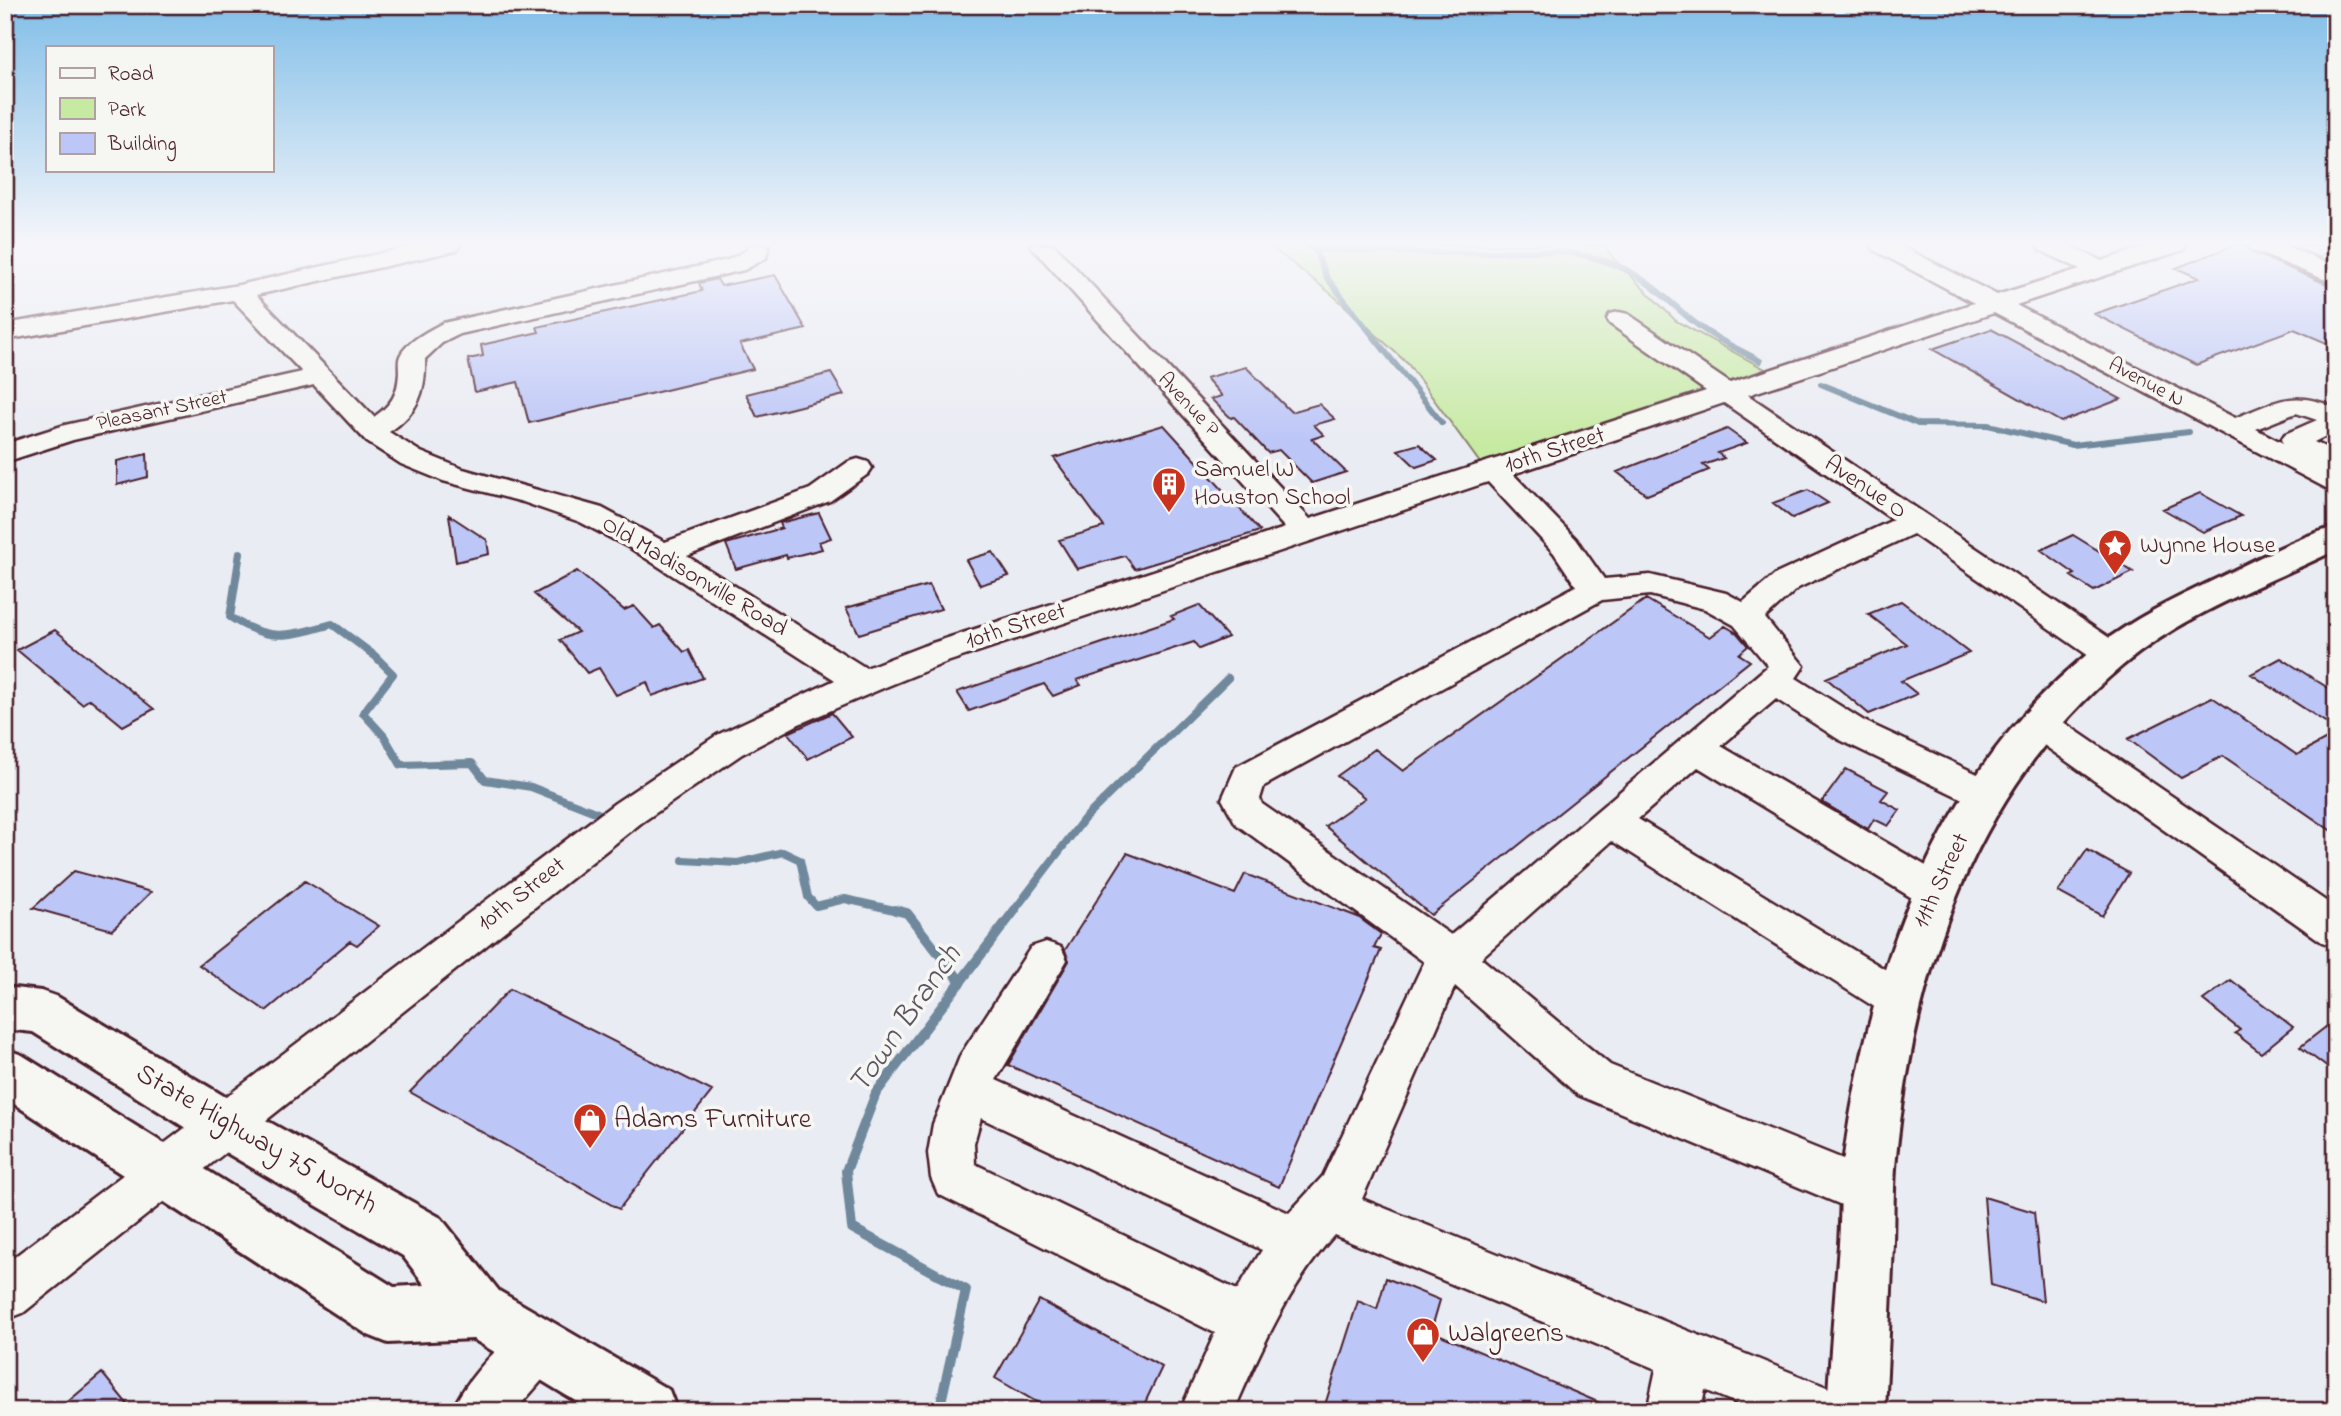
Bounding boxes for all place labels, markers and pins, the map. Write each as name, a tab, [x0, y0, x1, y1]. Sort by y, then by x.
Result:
place label: Samuel W Houston School	[1194, 453, 1350, 516]
building icon: Samuel W Houston School	[1150, 465, 1188, 514]
place icon: Wynne House	[2096, 527, 2134, 576]
place label: Wynne House	[2140, 529, 2276, 565]
place label: Adams Furniture	[614, 1100, 812, 1141]
shop icon: Adams Furniture	[571, 1101, 609, 1150]
place label: Walgreens	[1448, 1314, 1564, 1355]
shop icon: Walgreens	[1404, 1315, 1442, 1364]

